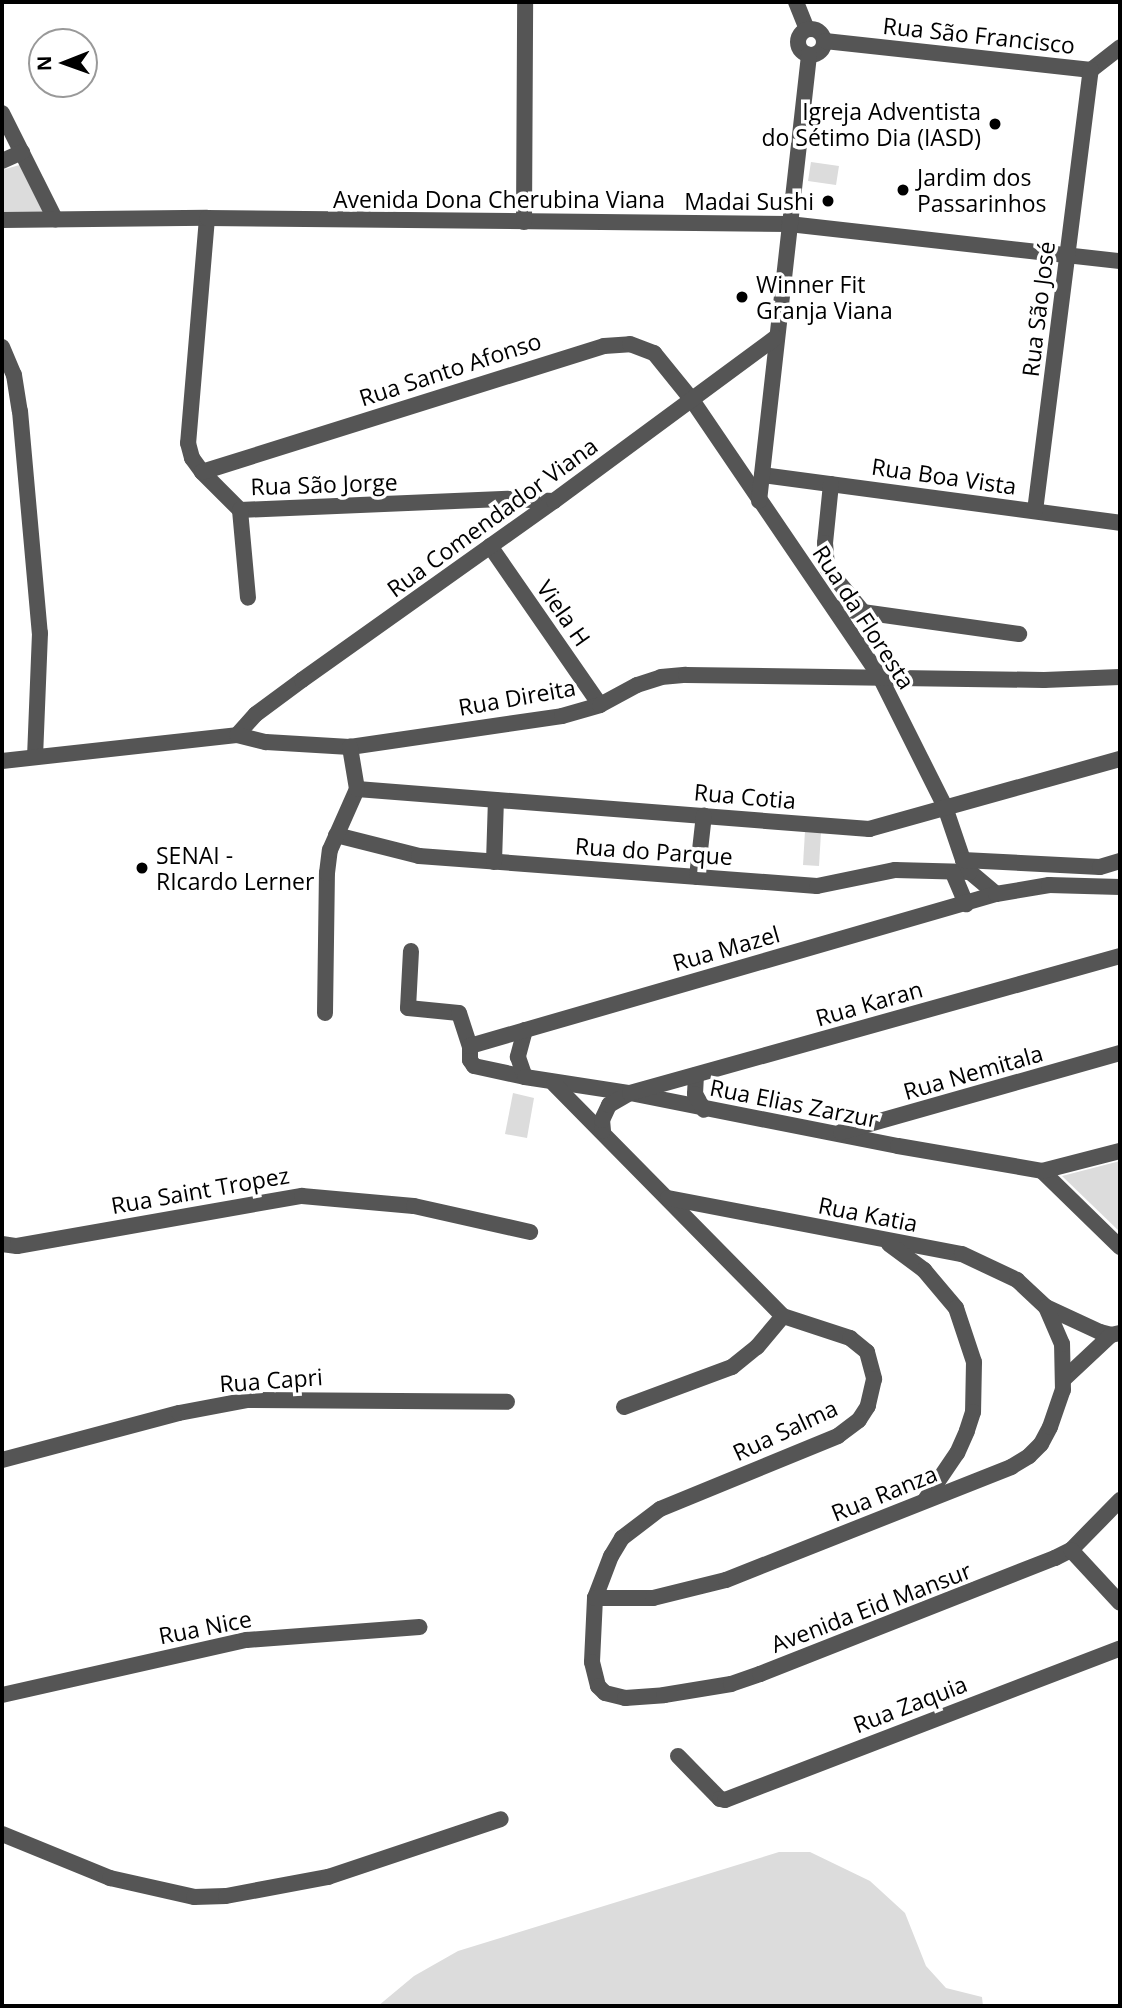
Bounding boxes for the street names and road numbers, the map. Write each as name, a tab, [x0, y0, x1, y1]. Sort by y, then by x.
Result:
street label: Rua São Francisco	[882, 11, 1076, 59]
street label: Avenida Dona Cherubina Viana	[333, 185, 665, 213]
street label: Rua São José	[1016, 240, 1060, 378]
street label: Rua Santo Afonso	[356, 327, 544, 411]
street label: Rua Comendador Viana	[382, 431, 602, 603]
street label: Rua Boa Vista	[870, 452, 1018, 500]
street label: Rua São Jorge	[250, 468, 398, 500]
street label: Rua da Floresta	[807, 540, 921, 694]
street label: Viela H	[531, 575, 597, 651]
street label: Rua Direita	[456, 673, 578, 721]
street label: Rua Cotia	[693, 778, 797, 814]
street label: Rua do Parque	[574, 832, 734, 870]
street label: Rua Mazel	[669, 920, 783, 976]
street label: Rua Karan	[812, 975, 926, 1031]
street label: Rua Nemitala	[900, 1039, 1046, 1105]
street label: Rua Elias Zarzur	[708, 1073, 880, 1133]
street label: Rua Saint Tropez	[109, 1161, 291, 1219]
street label: Rua Katia	[816, 1191, 920, 1237]
street label: Rua Capri	[218, 1363, 324, 1397]
street label: Rua Salma	[728, 1394, 842, 1466]
street label: Rua Ranza	[827, 1459, 941, 1527]
street label: Avenida Eid Mansur	[767, 1556, 975, 1658]
street label: Rua Nice	[156, 1604, 254, 1650]
street label: Rua Zaquia	[849, 1670, 971, 1738]

